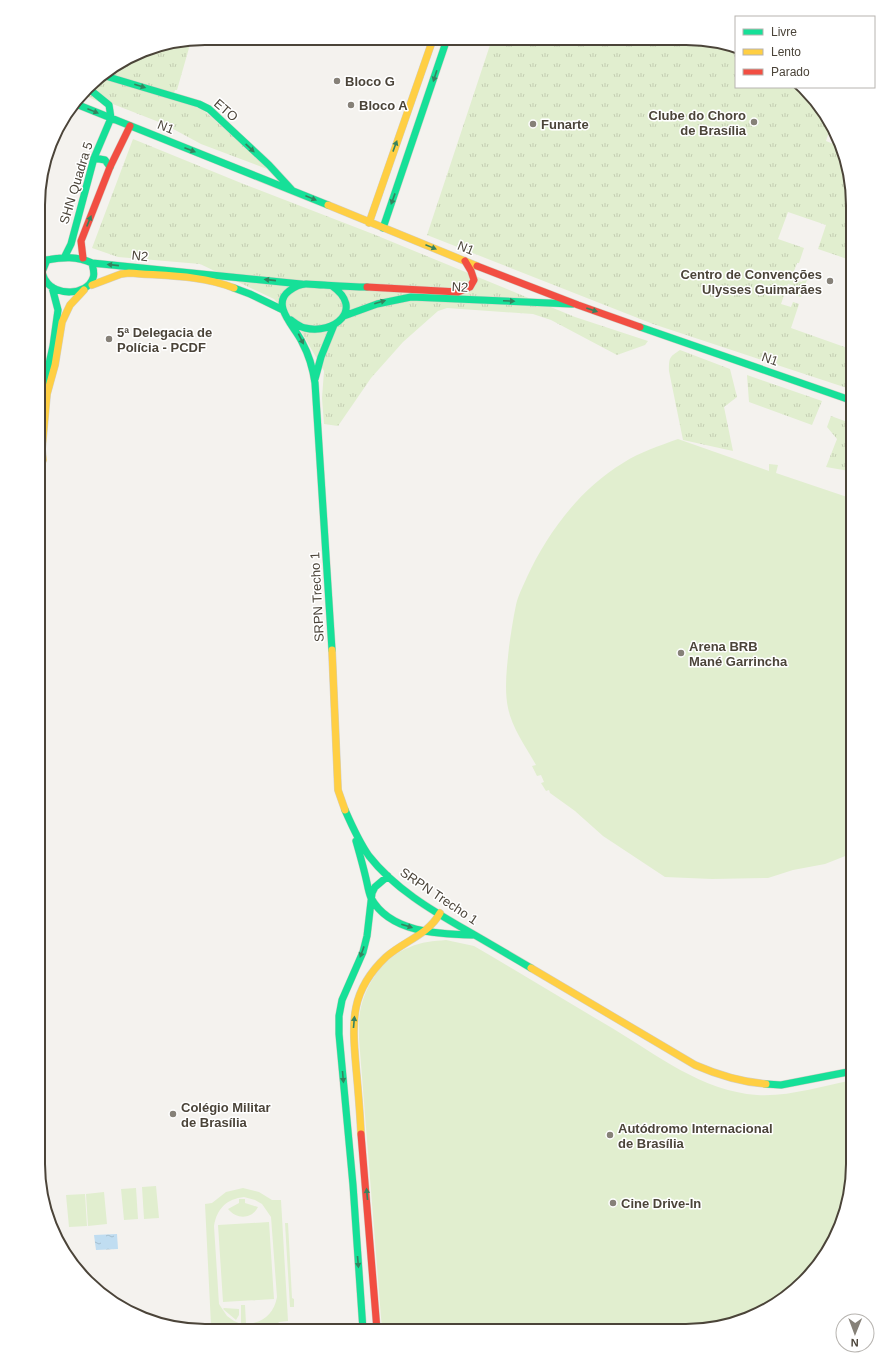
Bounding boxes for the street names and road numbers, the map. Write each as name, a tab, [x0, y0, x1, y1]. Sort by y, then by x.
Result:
street label: ETO	[211, 96, 241, 124]
street label: N1	[155, 117, 177, 137]
street label: SHN Quadra 5	[56, 140, 96, 226]
street label: N1	[455, 238, 477, 258]
street label: N2	[131, 248, 149, 264]
street label: N2	[451, 279, 469, 295]
street label: N1	[760, 349, 780, 369]
street label: SRPN Trecho 1	[307, 552, 327, 642]
street label: SRPN Trecho 1	[397, 865, 481, 927]

